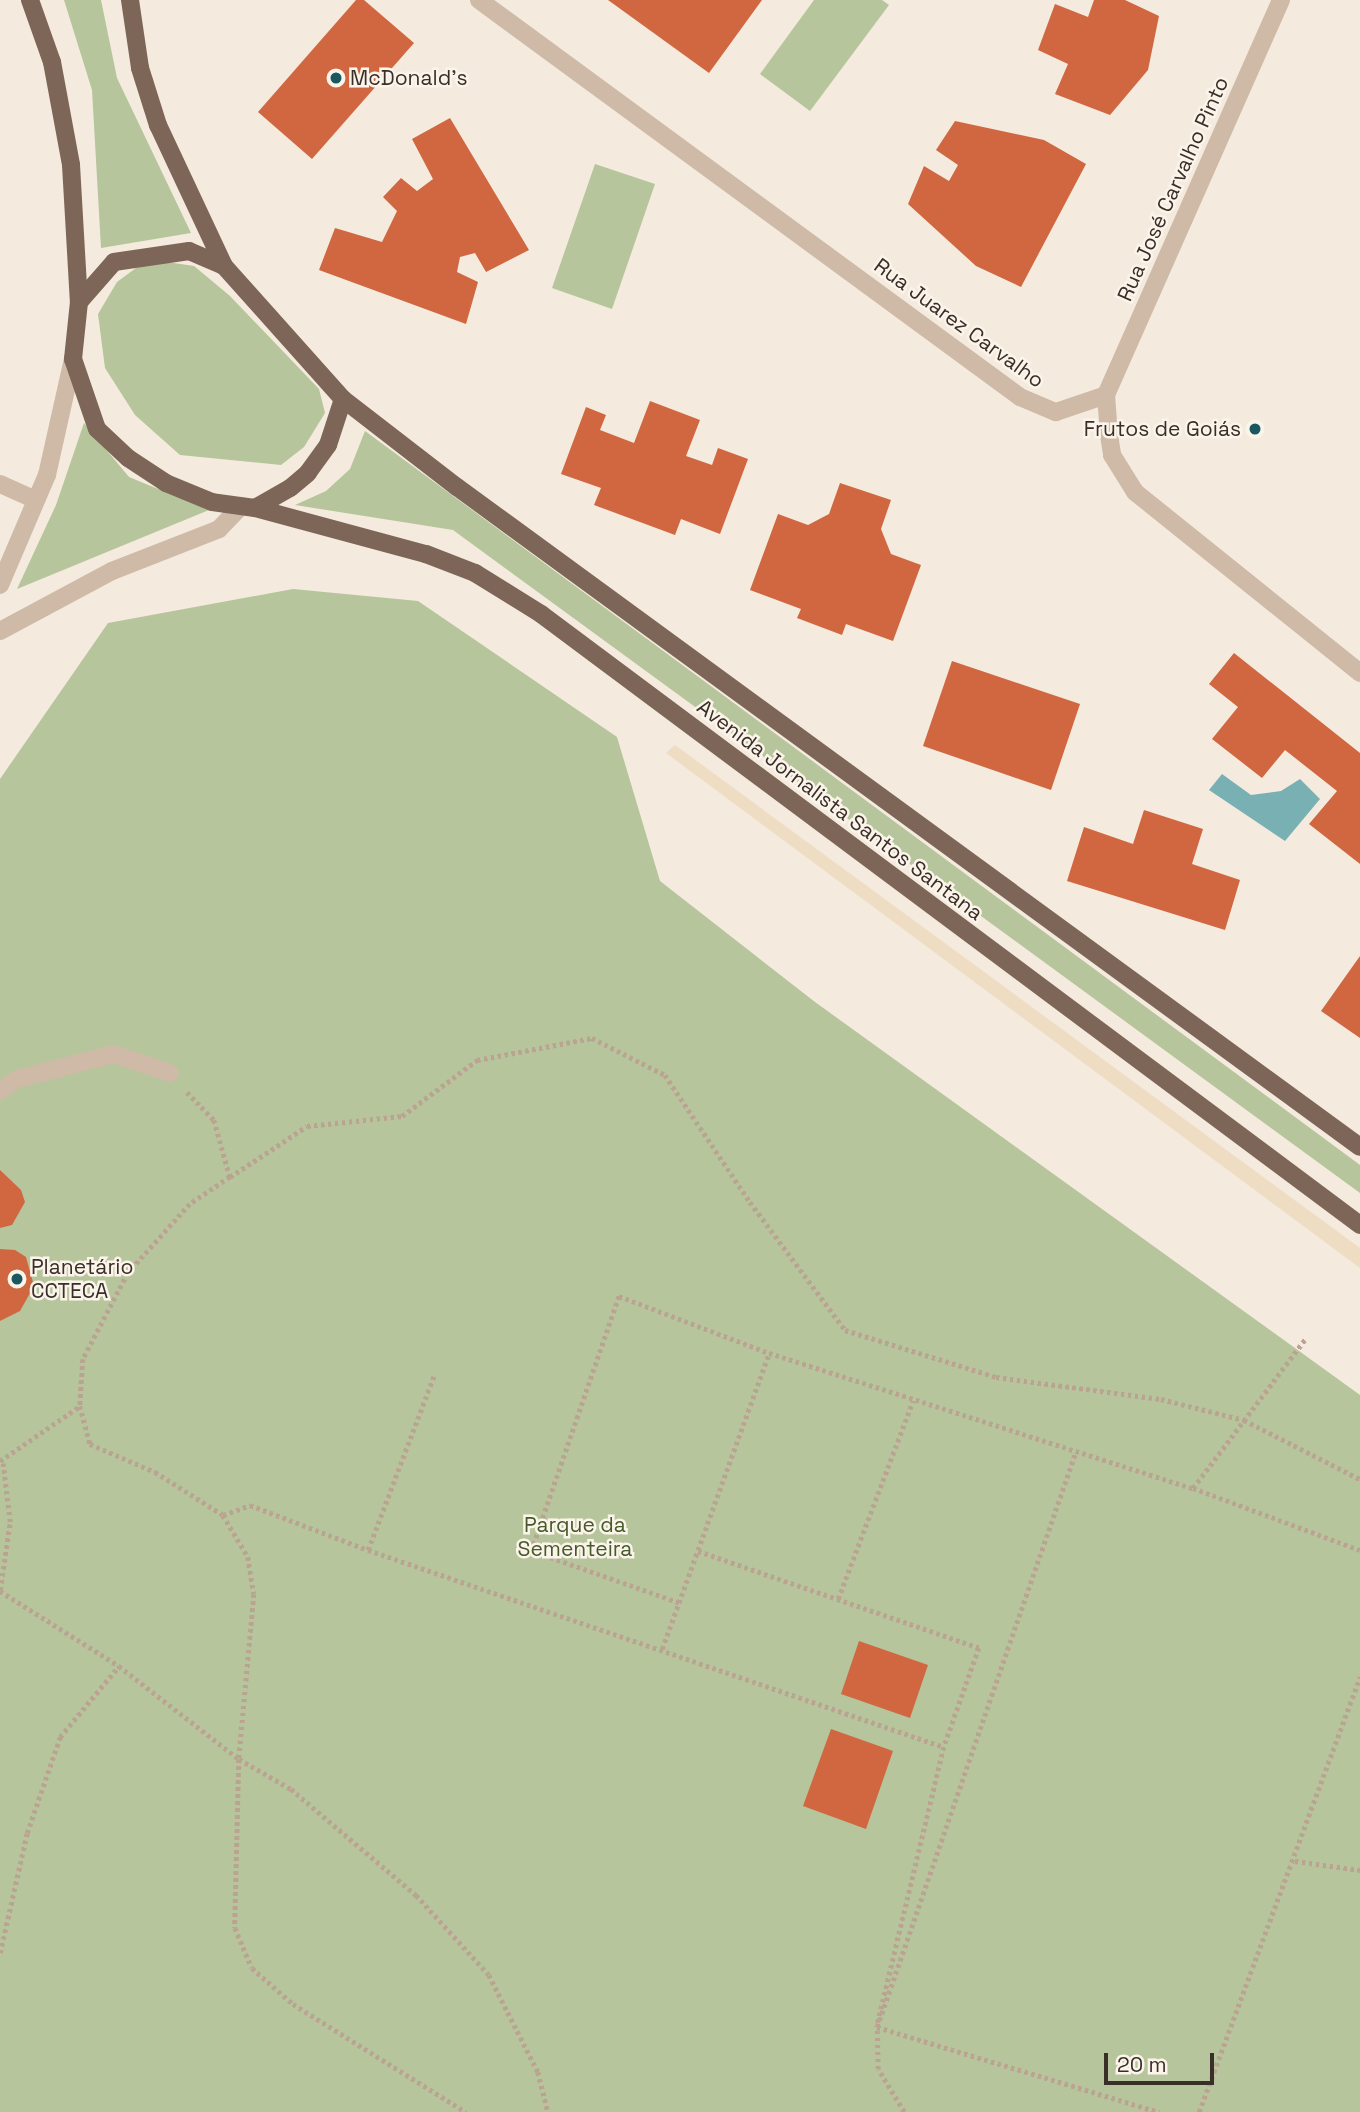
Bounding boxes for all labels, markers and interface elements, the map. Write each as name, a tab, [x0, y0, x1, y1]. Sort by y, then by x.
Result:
place label: McDonald's	[350, 65, 468, 91]
marker: McDonald's	[328, 70, 344, 86]
street label: Rua José Carvalho Pinto	[1112, 73, 1234, 305]
street label: Rua Juarez Carvalho	[869, 253, 1049, 393]
place label: Frutos de Goiás	[1084, 416, 1241, 442]
marker: Frutos de Goiás	[1247, 421, 1263, 437]
street label: Avenida Jornalista Santos Santana	[692, 694, 988, 926]
place label: Planetário CCTECA	[31, 1254, 133, 1304]
marker: Planetário CCTECA	[9, 1271, 25, 1287]
park label: Parque da Sementeira	[518, 1512, 632, 1562]
scale bar	[1108, 2038, 1218, 2082]
text: 20 m	[1117, 2051, 1167, 2078]

